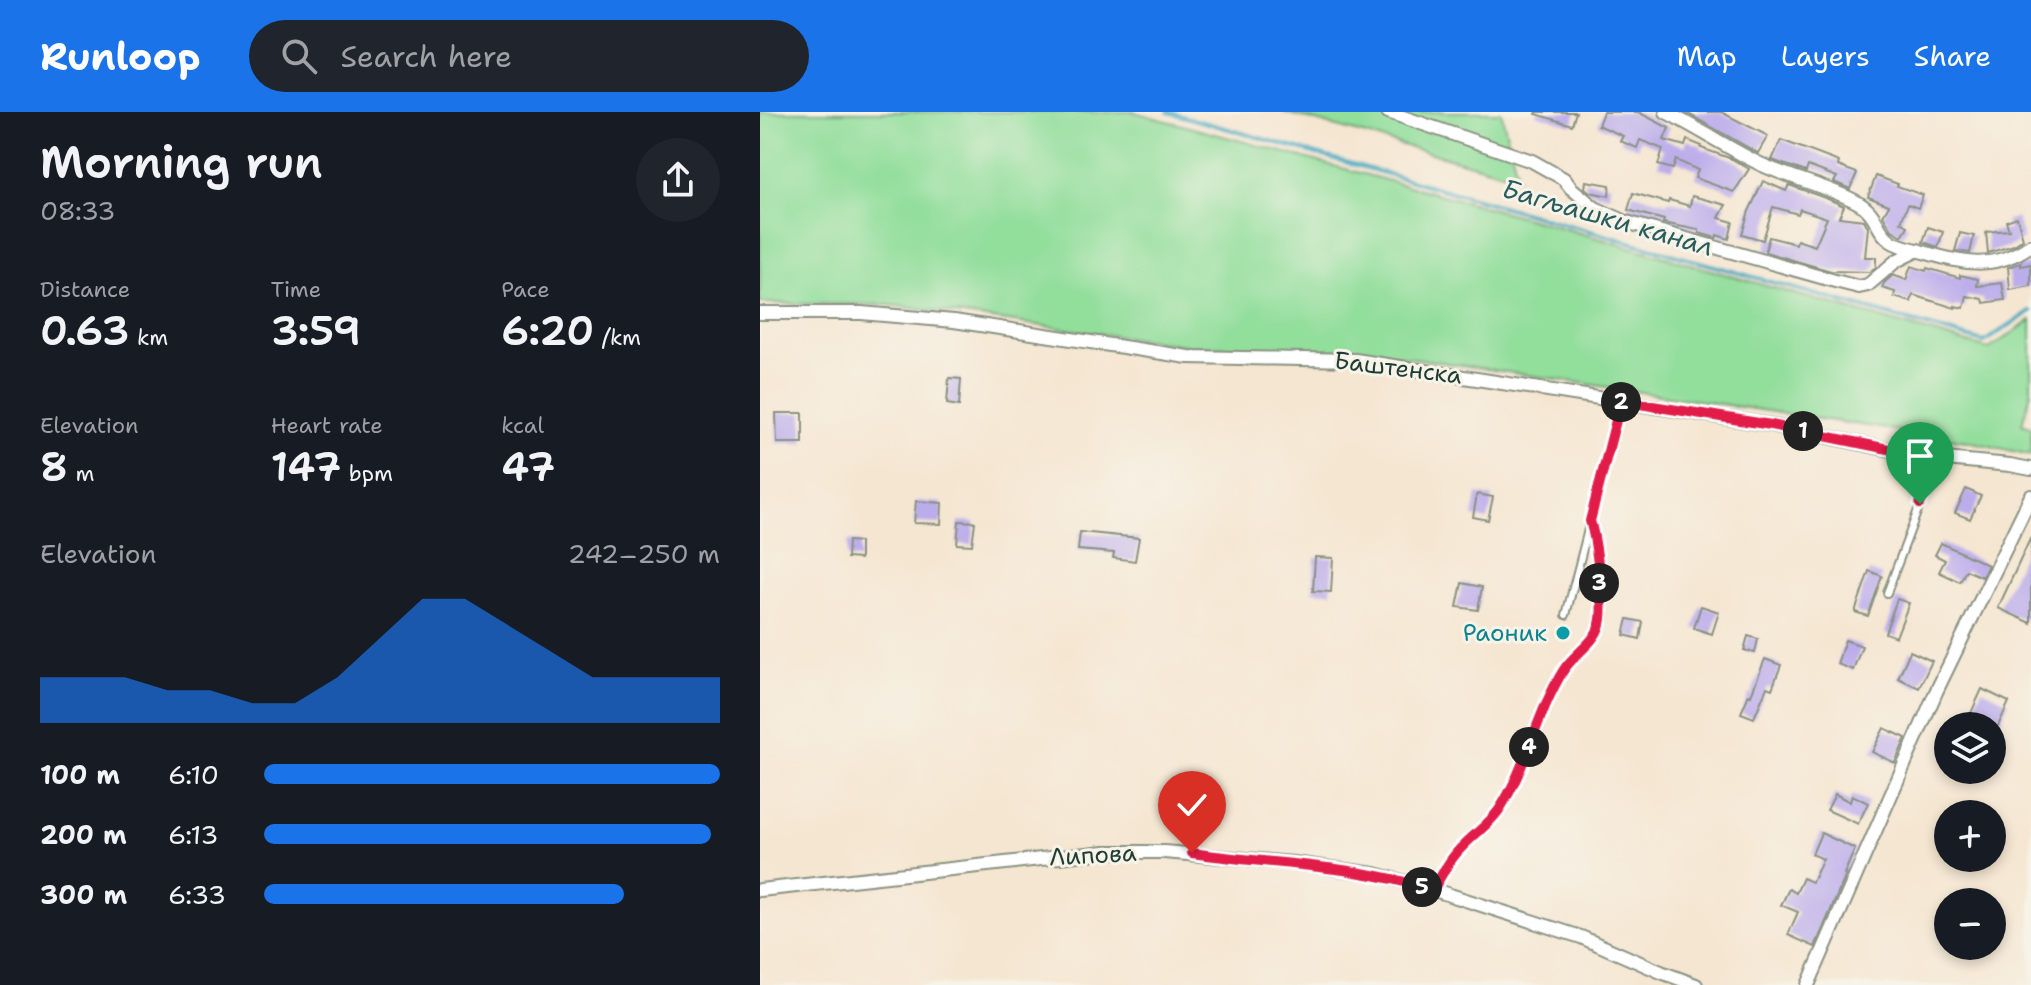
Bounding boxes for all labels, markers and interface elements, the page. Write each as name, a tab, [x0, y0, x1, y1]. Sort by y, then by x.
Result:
search box	[249, 20, 809, 92]
text: Runloop	[40, 31, 201, 82]
icon: search	[277, 34, 321, 78]
text: Search here	[341, 36, 512, 77]
text: Map	[1677, 37, 1737, 75]
text: Layers	[1781, 37, 1870, 75]
text: Share	[1914, 37, 1991, 75]
text: Morning run	[40, 133, 323, 192]
button: share	[636, 138, 720, 222]
water label: Багљашки канал	[1498, 170, 1718, 264]
text: 08:33	[40, 193, 116, 228]
text: Distance	[40, 275, 130, 304]
text: Time	[271, 275, 321, 304]
text: Pace	[501, 275, 550, 304]
text: 0.63	[40, 304, 130, 358]
text: 3:59	[271, 304, 361, 358]
text: 6:20	[501, 304, 594, 358]
text: km	[130, 323, 168, 352]
text: /km	[594, 323, 641, 352]
street label: Баштенска	[1332, 344, 1464, 392]
pin: 2	[1601, 382, 1641, 422]
text: 2	[1613, 387, 1629, 416]
text: Elevation	[40, 411, 138, 440]
text: Heart rate	[271, 411, 383, 440]
text: kcal	[501, 411, 544, 440]
pin: 1	[1783, 411, 1823, 451]
text: 1	[1798, 416, 1808, 445]
pin	[1886, 422, 1954, 504]
icon: arrive	[1898, 434, 1942, 478]
text: 8	[40, 440, 68, 494]
text: 147	[271, 440, 341, 494]
text: 47	[501, 440, 555, 494]
text: m	[68, 459, 94, 488]
text: bpm	[341, 459, 393, 488]
text: Elevation	[40, 536, 156, 571]
text: 242–250 m	[568, 536, 720, 571]
pin: 3	[1579, 563, 1619, 603]
text: 3	[1591, 568, 1607, 597]
place label: Раоник	[1463, 617, 1547, 649]
marker: Раоник	[1554, 624, 1572, 642]
map controls	[1934, 712, 2006, 960]
button: layers	[1934, 712, 2006, 784]
pin: 4	[1509, 727, 1549, 767]
text: 4	[1521, 732, 1537, 761]
text: 100 m	[40, 757, 120, 792]
text: 6:10	[168, 757, 219, 792]
pin	[1158, 771, 1226, 853]
icon: check	[1170, 783, 1214, 827]
button: +	[1934, 800, 2006, 872]
text: 200 m	[40, 817, 127, 852]
text: 6:13	[168, 817, 218, 852]
street label: Липова	[1049, 837, 1137, 873]
pin: 5	[1402, 867, 1442, 907]
text: 5	[1415, 872, 1429, 901]
text: 300 m	[40, 877, 127, 912]
text: 6:33	[168, 877, 226, 912]
button: −	[1934, 888, 2006, 960]

